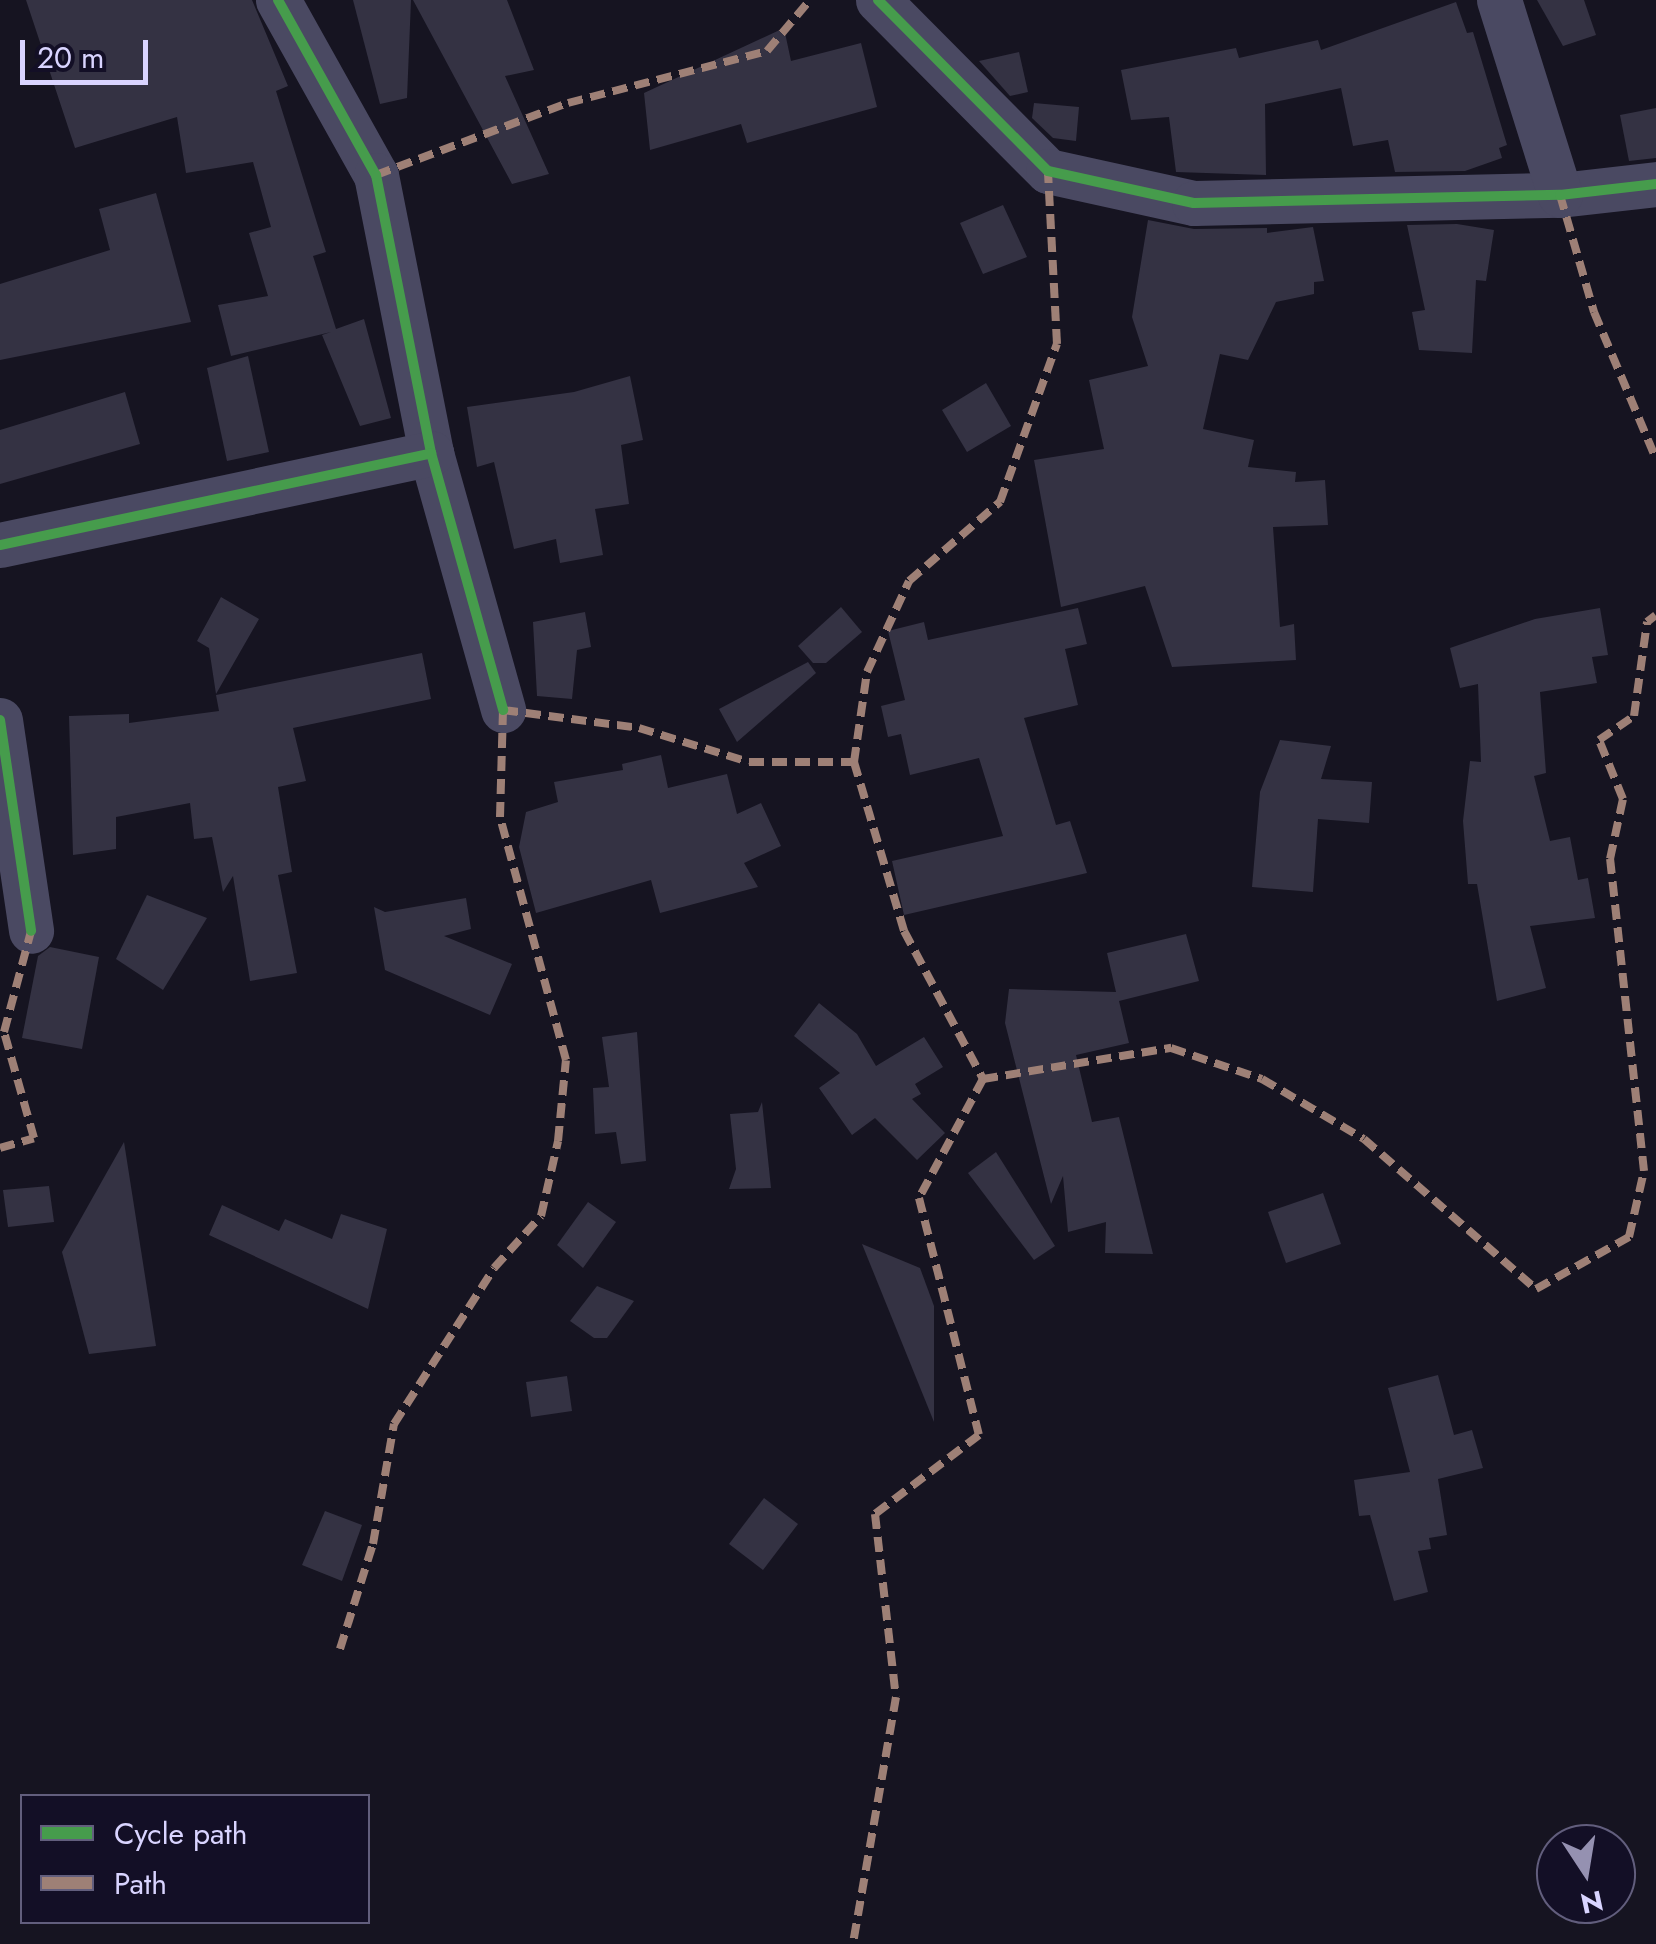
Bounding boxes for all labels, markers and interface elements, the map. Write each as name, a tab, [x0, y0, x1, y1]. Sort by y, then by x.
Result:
scale bar	[25, 20, 152, 82]
text: 20 m	[37, 36, 104, 79]
legend	[20, 1794, 370, 1924]
text: Cycle path	[114, 1812, 247, 1855]
north arrow	[1536, 1824, 1636, 1924]
text: Path	[114, 1862, 167, 1905]
text: N	[1577, 1880, 1607, 1924]

